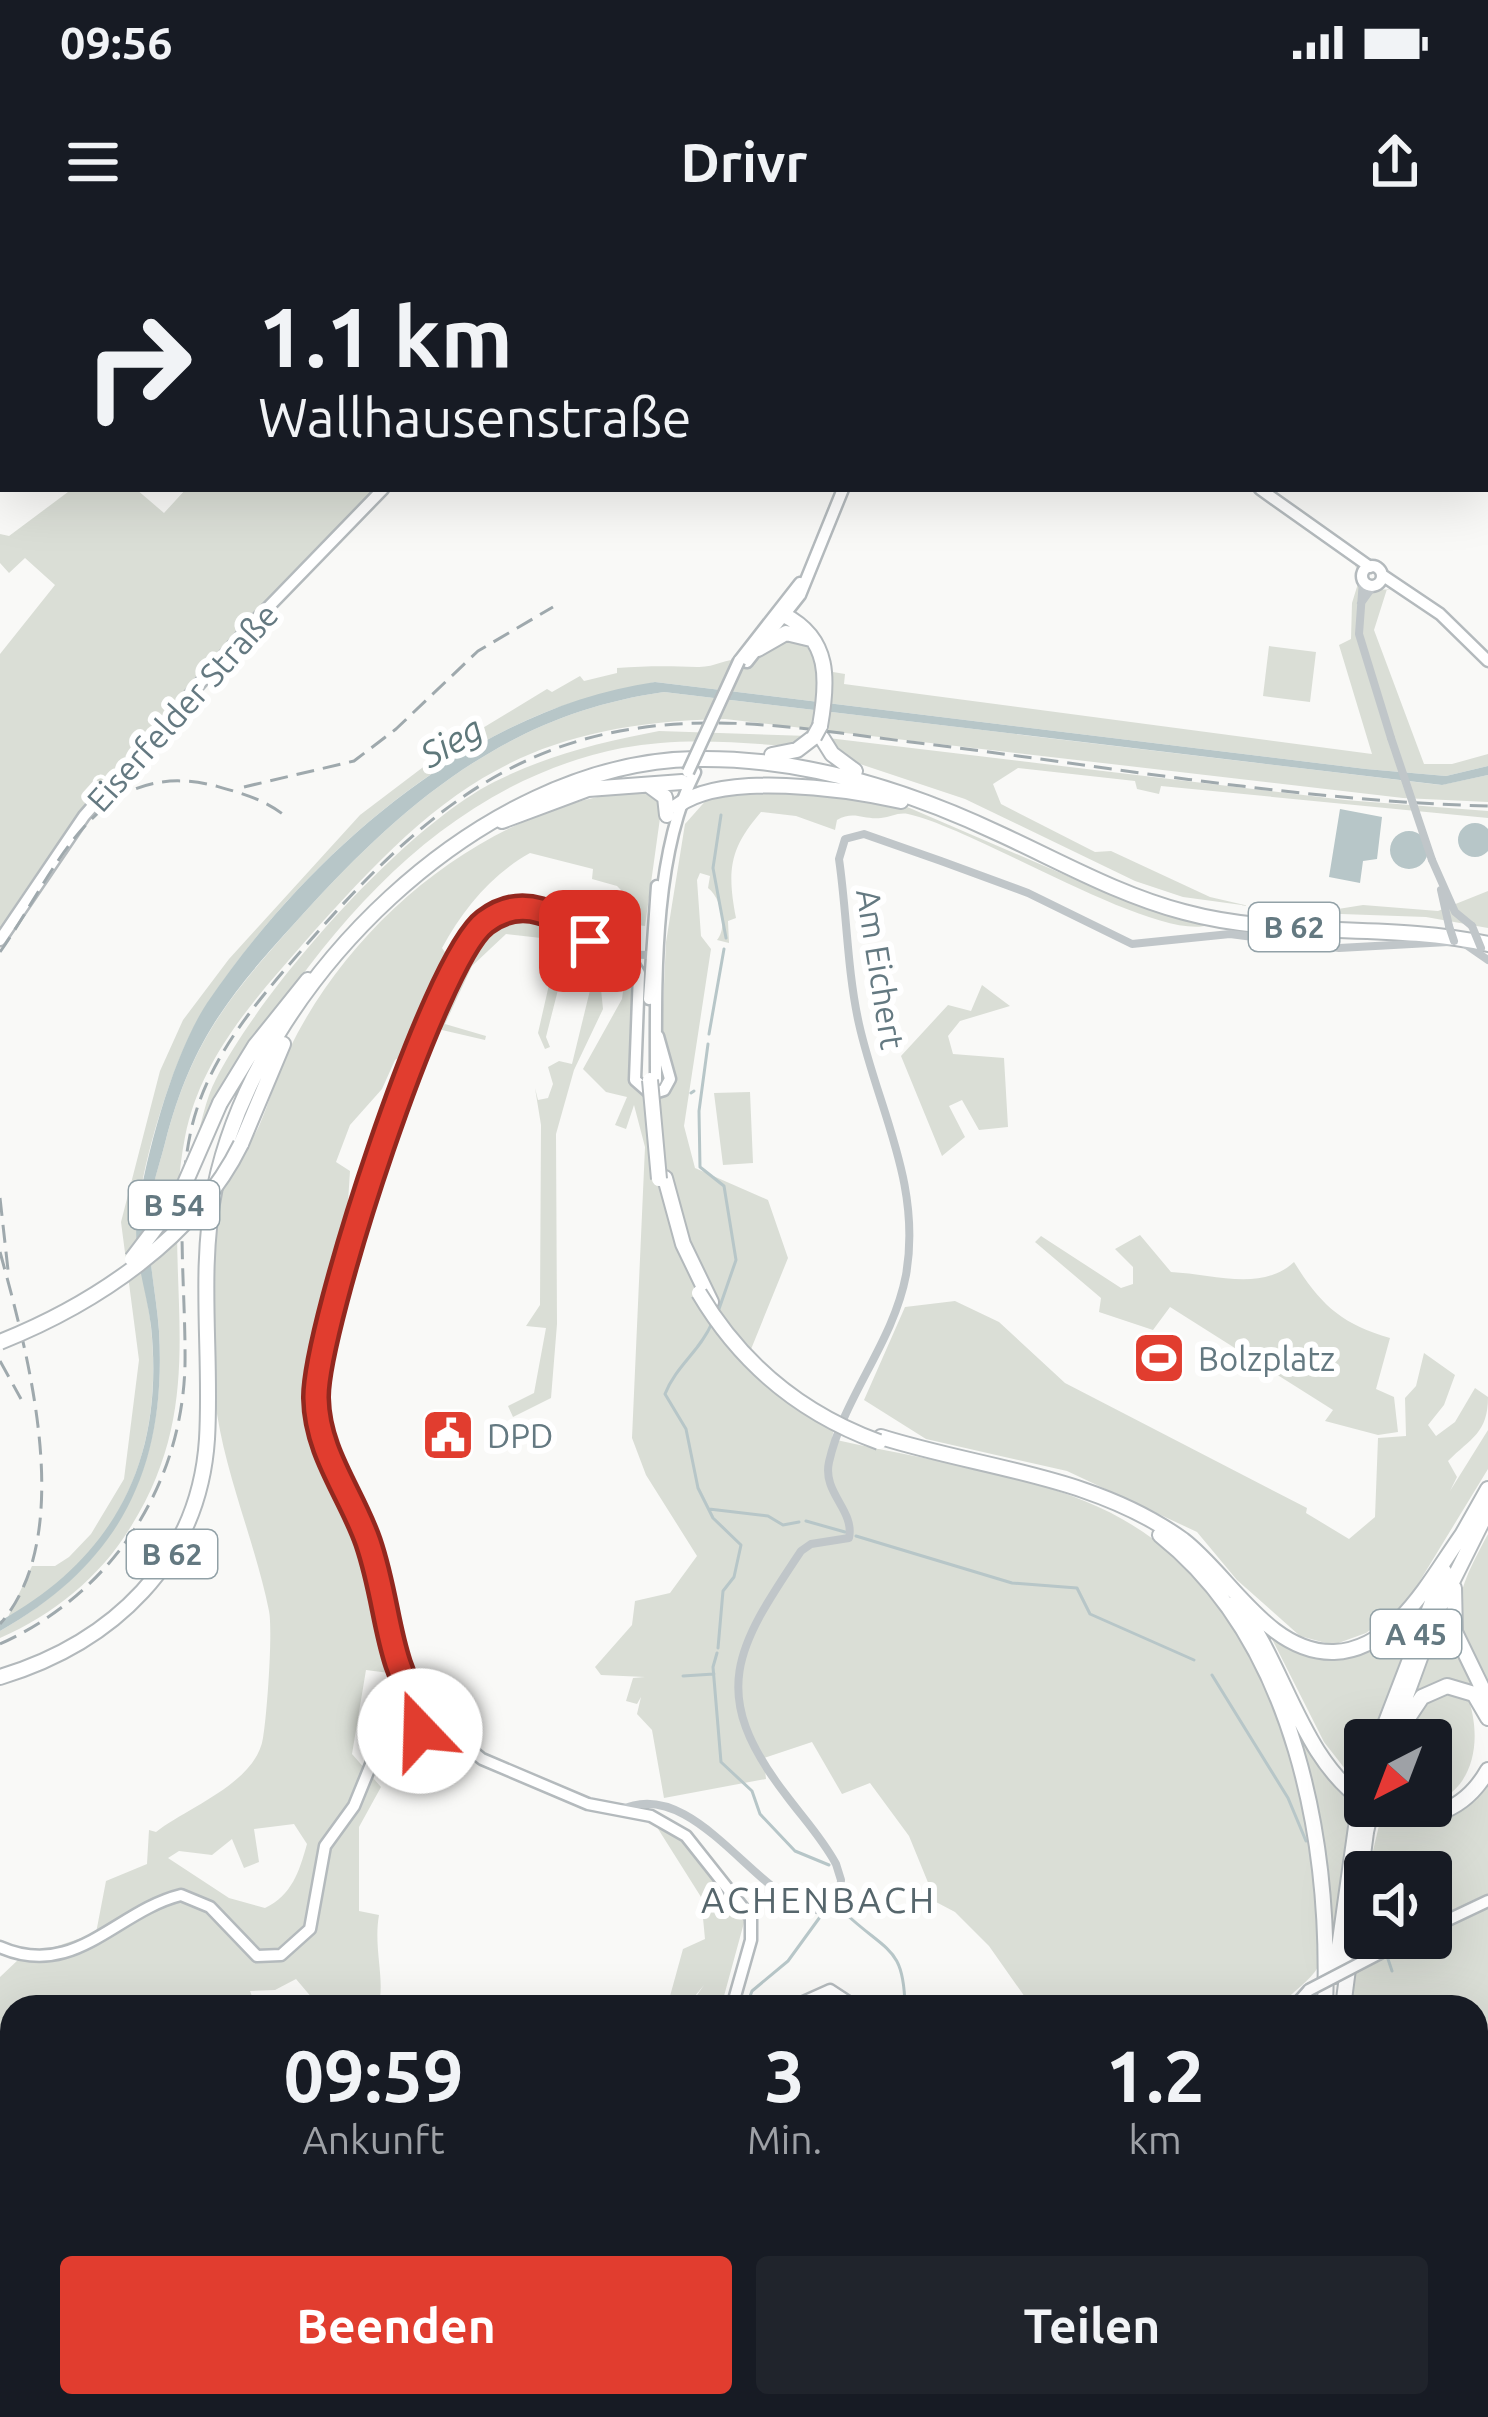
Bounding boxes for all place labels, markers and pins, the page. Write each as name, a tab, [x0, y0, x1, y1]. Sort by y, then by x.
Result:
pin	[539, 890, 641, 992]
sports icon: Bolzplatz	[1131, 1330, 1187, 1386]
place label: Bolzplatz	[1198, 1340, 1335, 1377]
public building icon: DPD	[420, 1407, 476, 1463]
place label: DPD	[487, 1417, 553, 1454]

